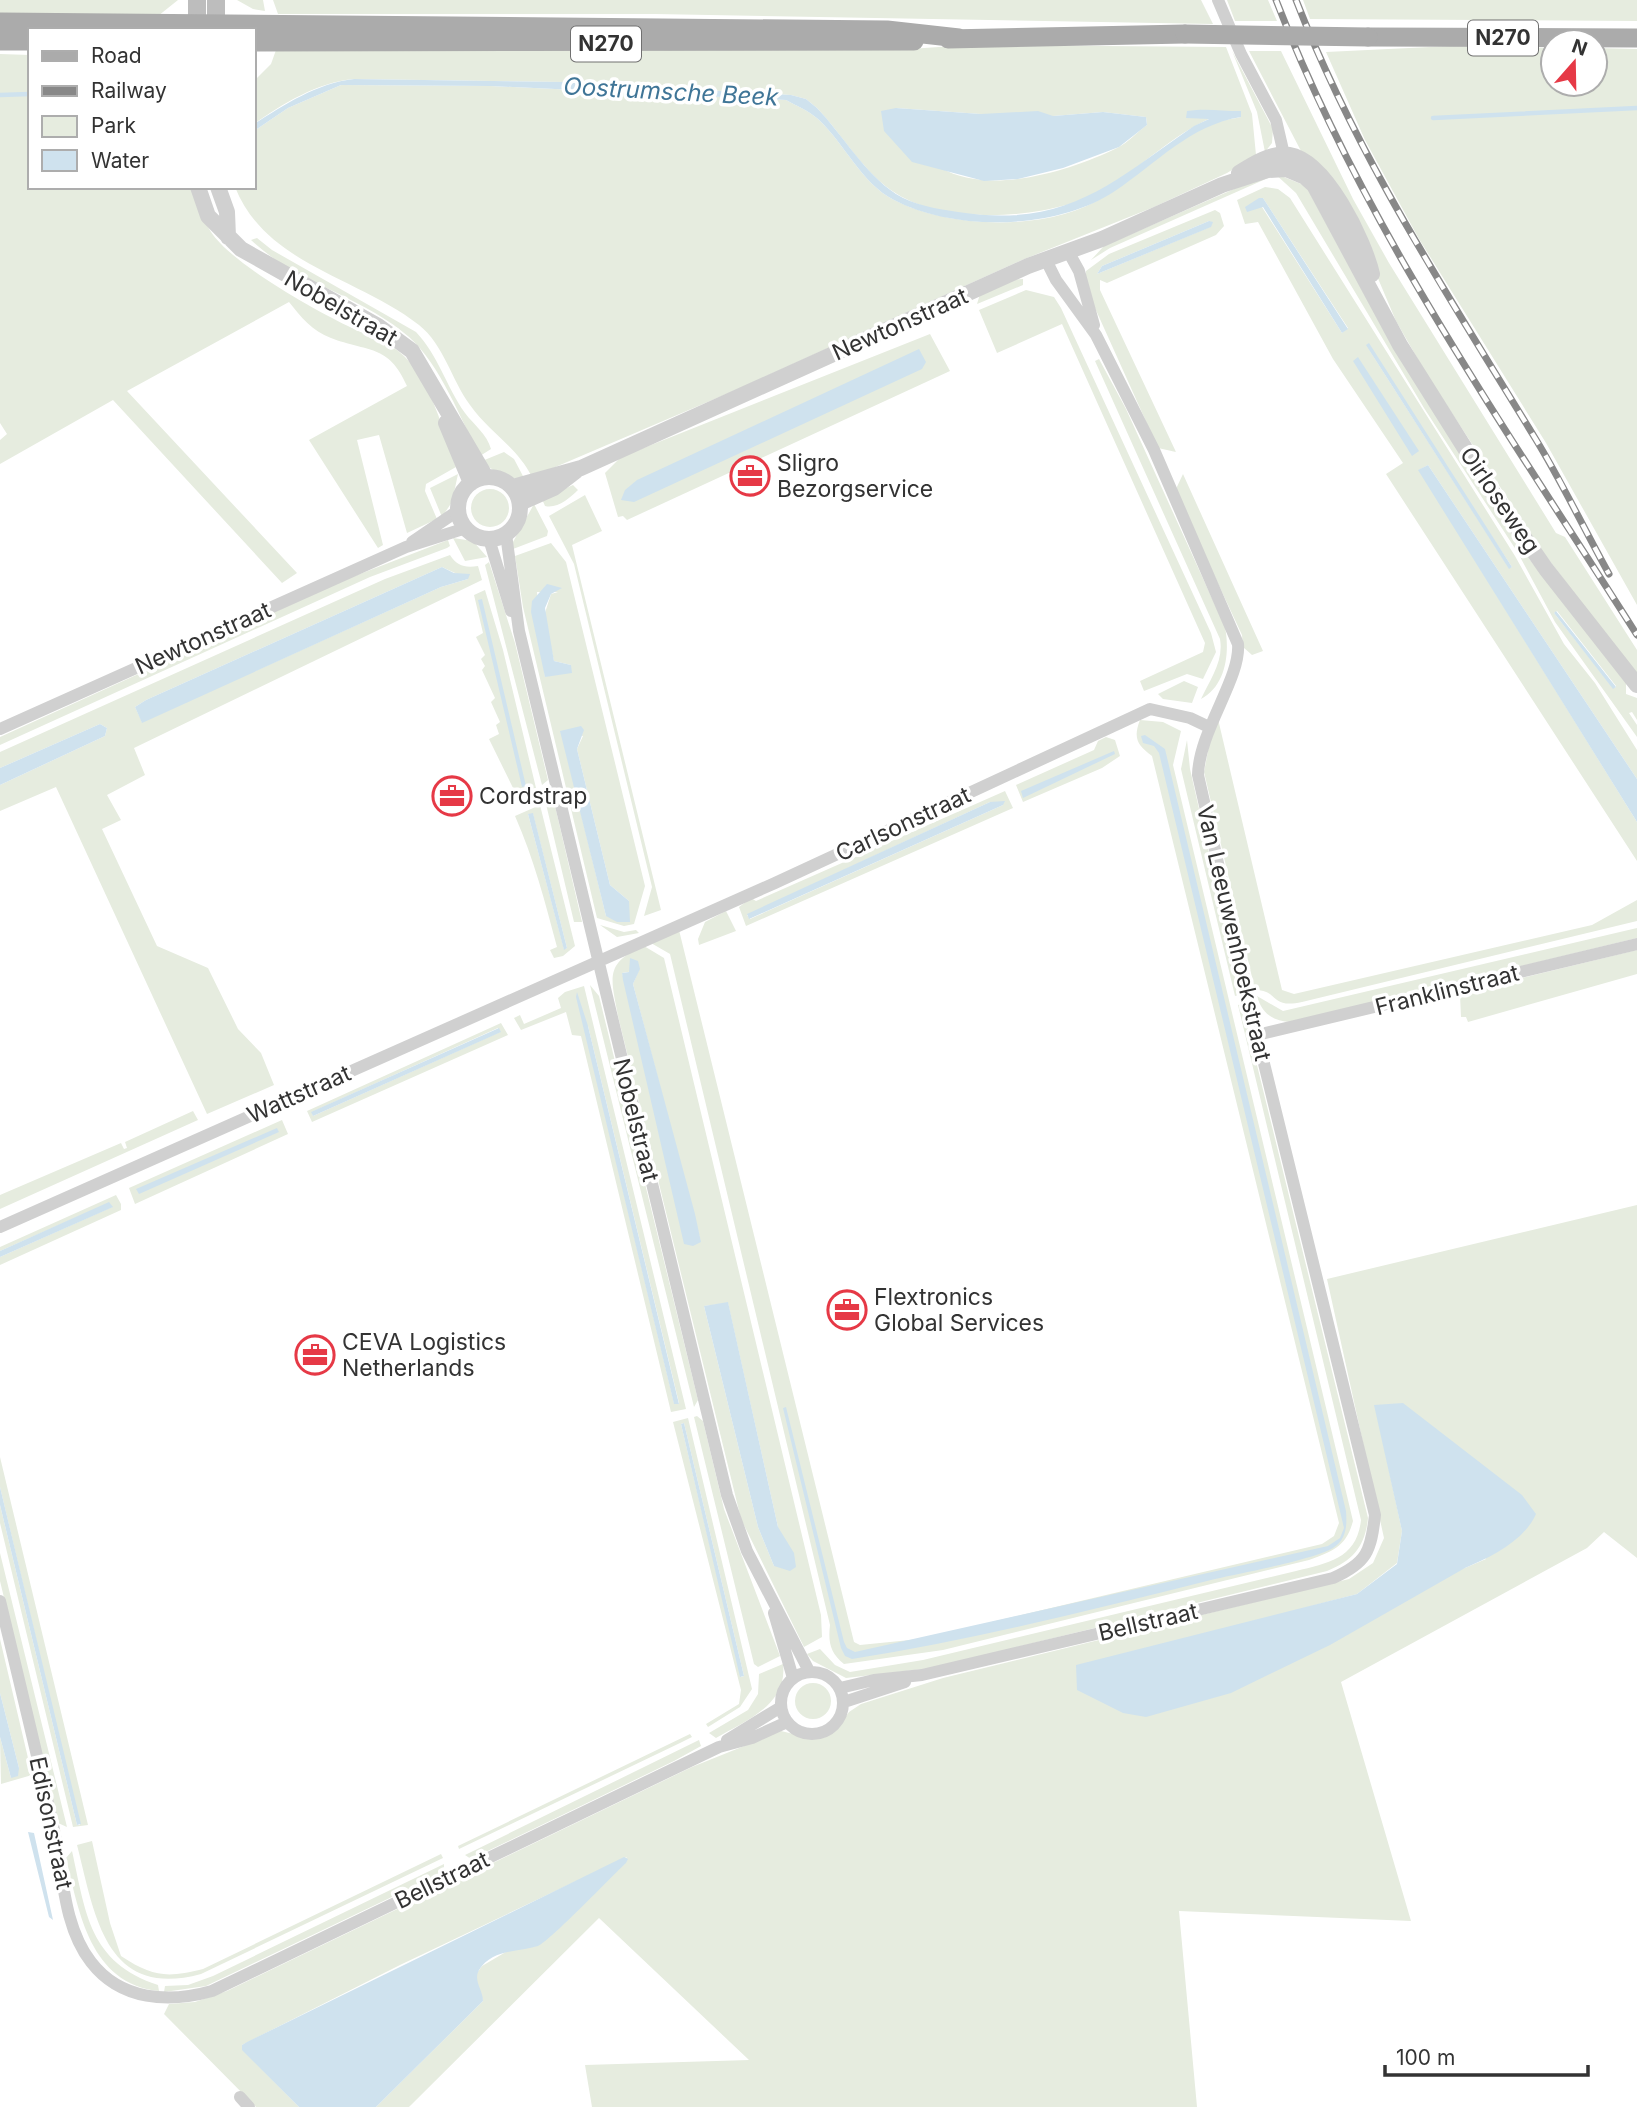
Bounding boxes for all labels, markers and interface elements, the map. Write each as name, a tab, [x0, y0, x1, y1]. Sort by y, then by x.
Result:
road number: N270	[1468, 20, 1538, 56]
road number: N270	[571, 26, 641, 61]
legend	[28, 28, 256, 189]
north arrow	[1539, 28, 1609, 98]
text: N	[1569, 34, 1590, 61]
text: Road	[91, 43, 142, 68]
water label: Oostrumsche Beek	[563, 71, 780, 112]
text: Railway	[91, 78, 167, 103]
text: Park	[91, 113, 136, 138]
text: Water	[91, 148, 149, 173]
street label: Nobelstraat	[279, 264, 403, 352]
street label: Newtonstraat	[828, 281, 973, 366]
street label: Oirloseweg	[1454, 441, 1546, 559]
place label: Sligro Bezorgservice	[777, 449, 933, 503]
office icon: Sligro Bezorgservice	[729, 455, 771, 497]
street label: Newtonstraat	[131, 595, 276, 680]
office icon: Cordstrap	[431, 775, 473, 817]
street label: Carlsonstraat	[831, 780, 975, 867]
place label: Cordstrap	[479, 782, 587, 810]
street label: Van Leeuwenhoekstraat	[1191, 802, 1277, 1064]
street label: Franklinstraat	[1372, 959, 1522, 1021]
street label: Nobelstraat	[607, 1056, 665, 1185]
street label: Wattstraat	[243, 1059, 356, 1129]
place label: Flextronics Global Services	[874, 1283, 1044, 1337]
office icon: Flextronics Global Services	[826, 1289, 868, 1331]
place label: CEVA Logistics Netherlands	[342, 1328, 506, 1382]
office icon: CEVA Logistics Netherlands	[294, 1334, 336, 1376]
street label: Bellstraat	[1096, 1597, 1201, 1647]
street label: Edisonstraat	[23, 1754, 79, 1892]
street label: Bellstraat	[390, 1845, 494, 1915]
scale bar	[1385, 2034, 1588, 2078]
text: 100 m	[1396, 2045, 1455, 2070]

